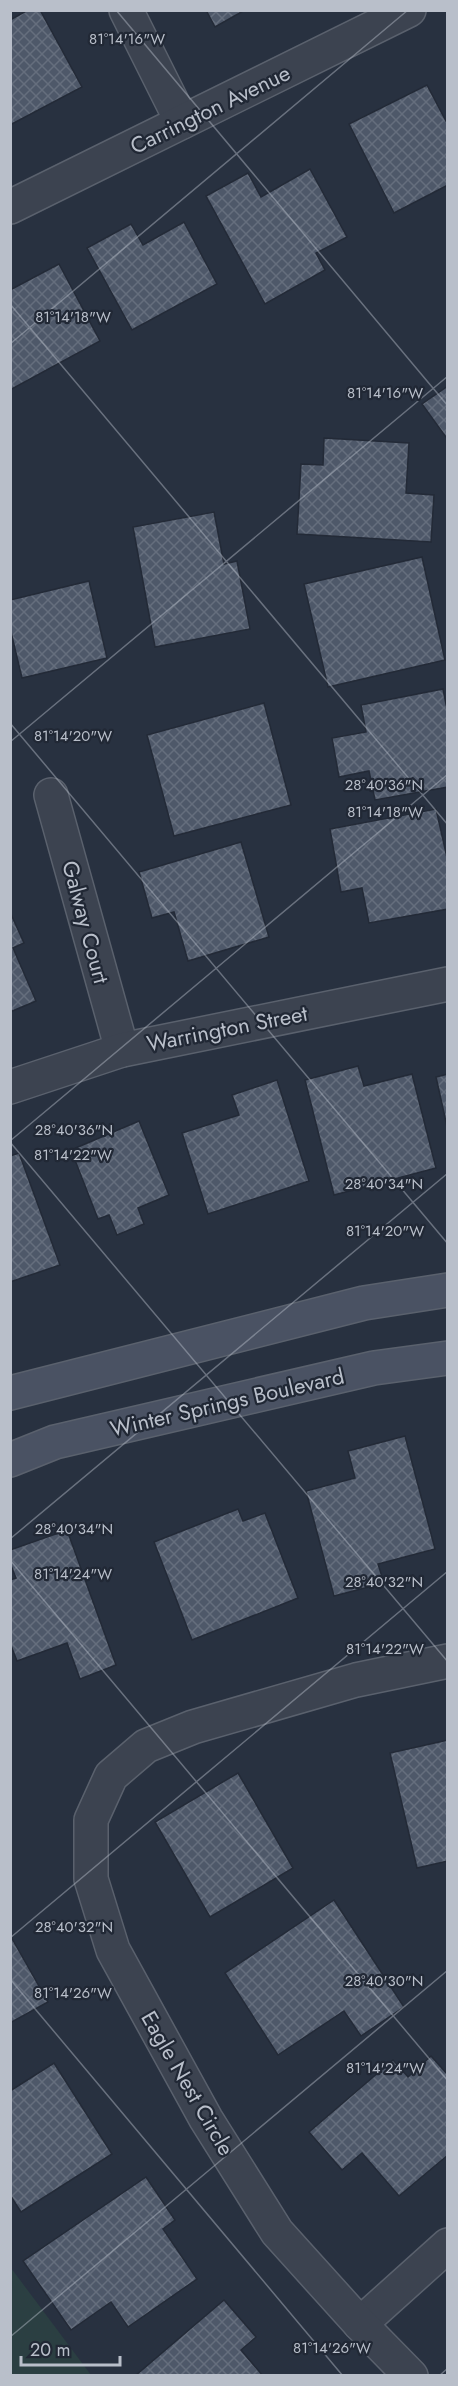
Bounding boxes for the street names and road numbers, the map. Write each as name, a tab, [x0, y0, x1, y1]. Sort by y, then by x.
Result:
street label: Carrington Avenue	[125, 56, 295, 162]
street label: Galway Court	[54, 857, 118, 988]
street label: Warrington Street	[144, 997, 311, 1059]
street label: Winter Springs Boulevard	[107, 1359, 347, 1445]
street label: Eagle Nest Circle	[134, 2005, 242, 2161]

